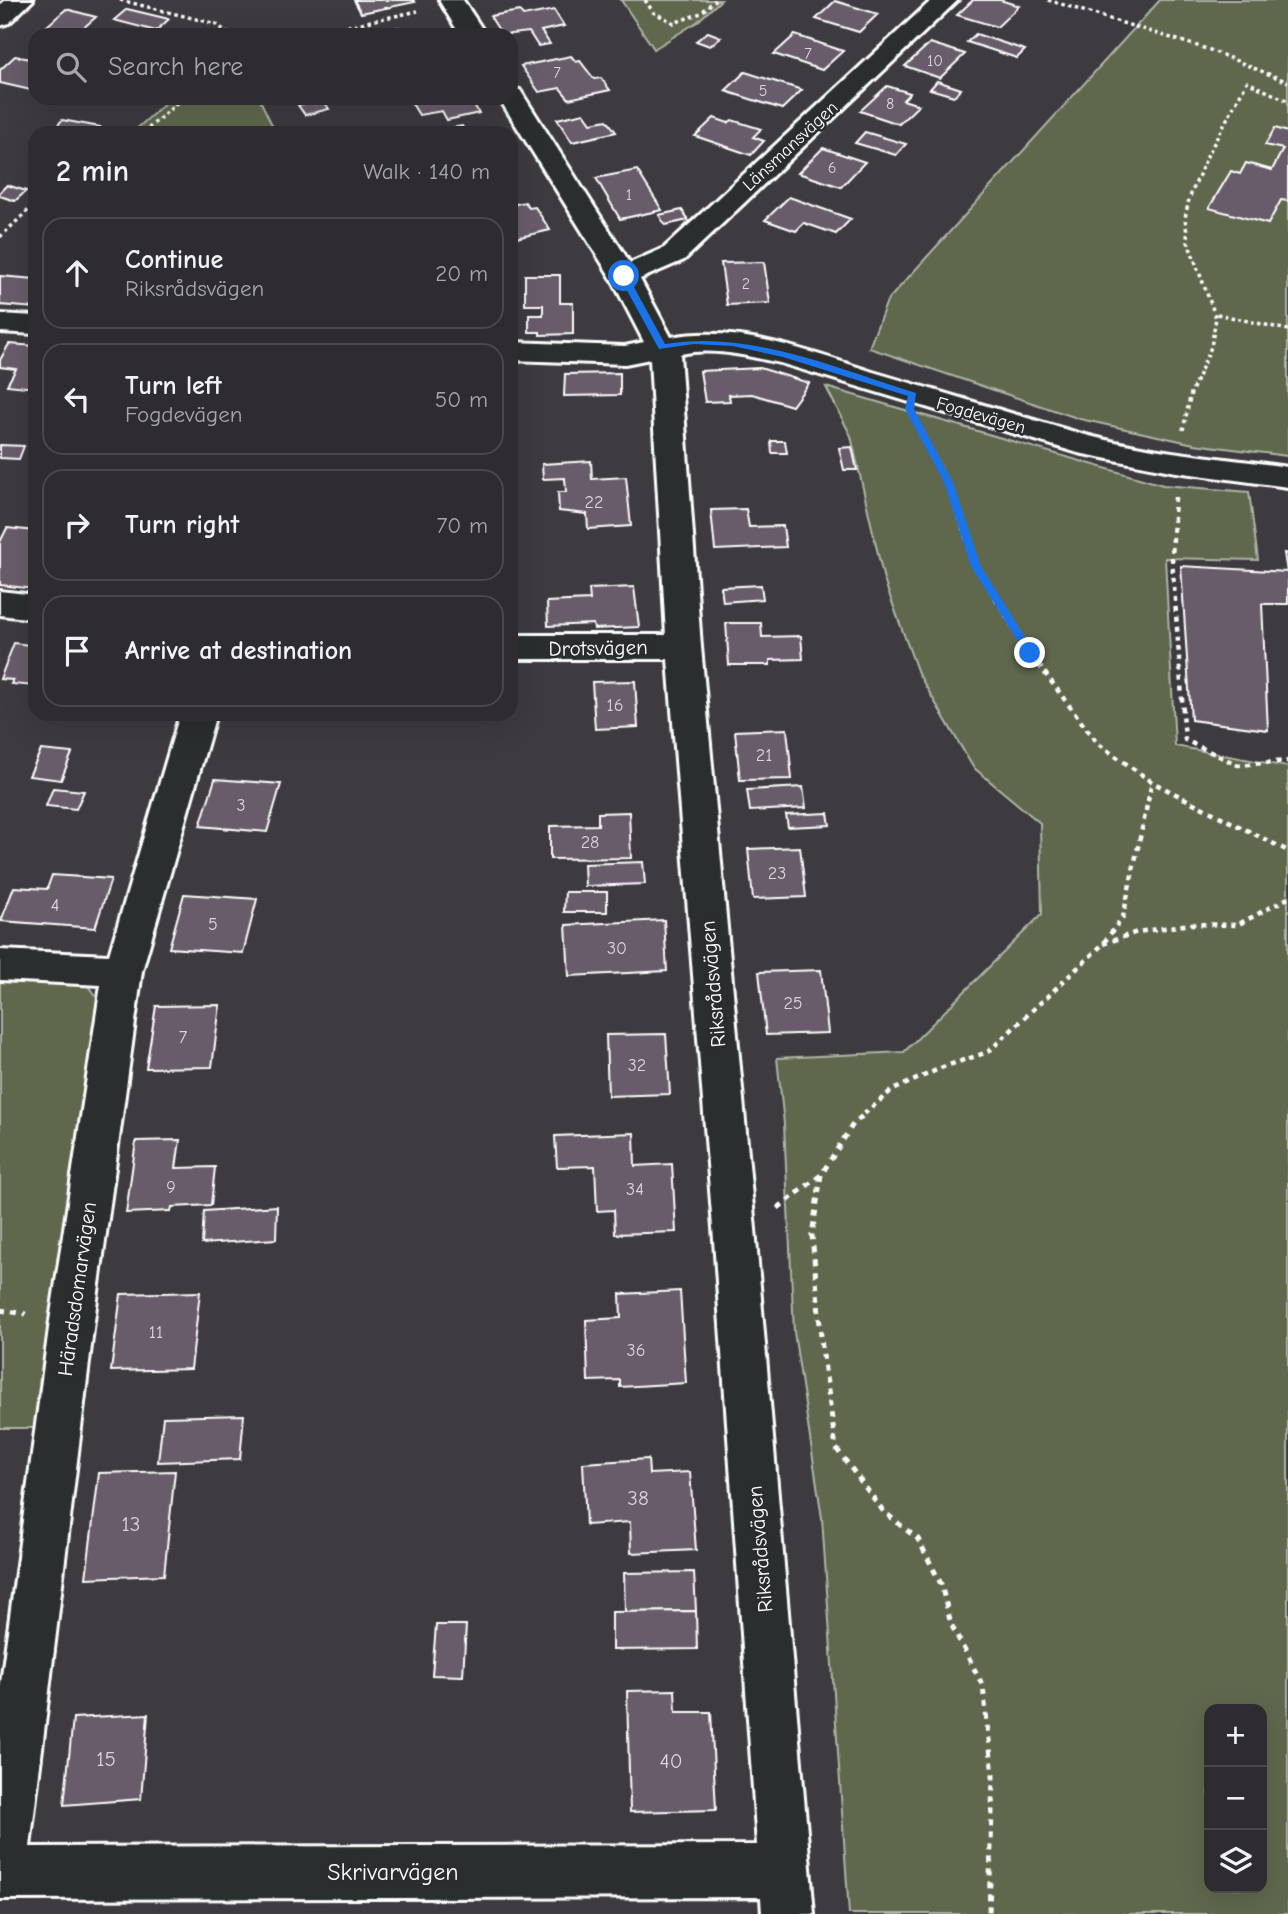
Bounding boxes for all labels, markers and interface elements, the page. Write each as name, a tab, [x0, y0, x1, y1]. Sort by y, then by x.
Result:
search box	[28, 28, 518, 105]
house number: 7	[804, 45, 812, 63]
icon: search	[52, 48, 90, 86]
text: Search here	[108, 52, 243, 82]
house number: 10	[927, 52, 943, 70]
house number: 7	[553, 64, 561, 82]
house number: 5	[759, 82, 767, 100]
house number: 8	[886, 95, 894, 113]
street label: Länsmansvägen	[739, 97, 842, 196]
text: 2 min	[56, 154, 129, 189]
text: Walk · 140 m	[363, 158, 490, 185]
house number: 6	[828, 159, 836, 177]
house number: 1	[626, 186, 632, 204]
text: Continue	[125, 245, 223, 275]
icon: ahead	[58, 254, 96, 292]
text: 20 m	[435, 260, 488, 287]
route start	[608, 260, 639, 291]
text: Riksrådsvägen	[125, 275, 264, 302]
house number: 2	[742, 275, 750, 293]
text: Turn left	[125, 371, 222, 401]
icon: left	[58, 380, 96, 418]
text: 50 m	[435, 386, 488, 413]
street label: Fogdevägen	[934, 393, 1028, 438]
text: Fogdevägen	[125, 401, 242, 428]
house number: 22	[585, 492, 603, 513]
icon: right	[58, 506, 96, 544]
text: Turn right	[125, 510, 239, 540]
text: 70 m	[436, 512, 488, 539]
icon: arrive	[58, 632, 96, 670]
street label: Drotsvägen	[548, 635, 648, 661]
text: Arrive at destination	[125, 636, 352, 666]
route end	[1014, 637, 1045, 668]
house number: 16	[607, 695, 623, 716]
house number: 21	[756, 745, 772, 766]
house number: 3	[236, 795, 246, 816]
house number: 28	[581, 832, 599, 853]
house number: 23	[768, 863, 786, 884]
house number: 4	[51, 895, 59, 916]
house number: 5	[208, 914, 218, 935]
street label: Riksrådsvägen	[696, 920, 730, 1048]
house number: 30	[607, 938, 627, 959]
house number: 25	[783, 993, 803, 1014]
house number: 7	[179, 1027, 188, 1048]
house number: 32	[628, 1055, 646, 1076]
house number: 9	[166, 1177, 176, 1198]
house number: 34	[626, 1179, 644, 1200]
street label: Häradsdomarvägen	[53, 1200, 101, 1378]
house number: 11	[149, 1322, 163, 1343]
house number: 36	[627, 1340, 645, 1361]
street label: Riksrådsvägen	[743, 1485, 777, 1613]
house number: 38	[627, 1486, 649, 1510]
house number: 13	[122, 1512, 140, 1536]
map controls	[1204, 1704, 1267, 1893]
button: +	[1204, 1704, 1267, 1767]
house number: 15	[96, 1747, 116, 1771]
house number: 40	[660, 1749, 682, 1773]
button: −	[1204, 1767, 1267, 1830]
button: layers	[1204, 1830, 1267, 1893]
street label: Skrivarvägen	[327, 1858, 459, 1886]

